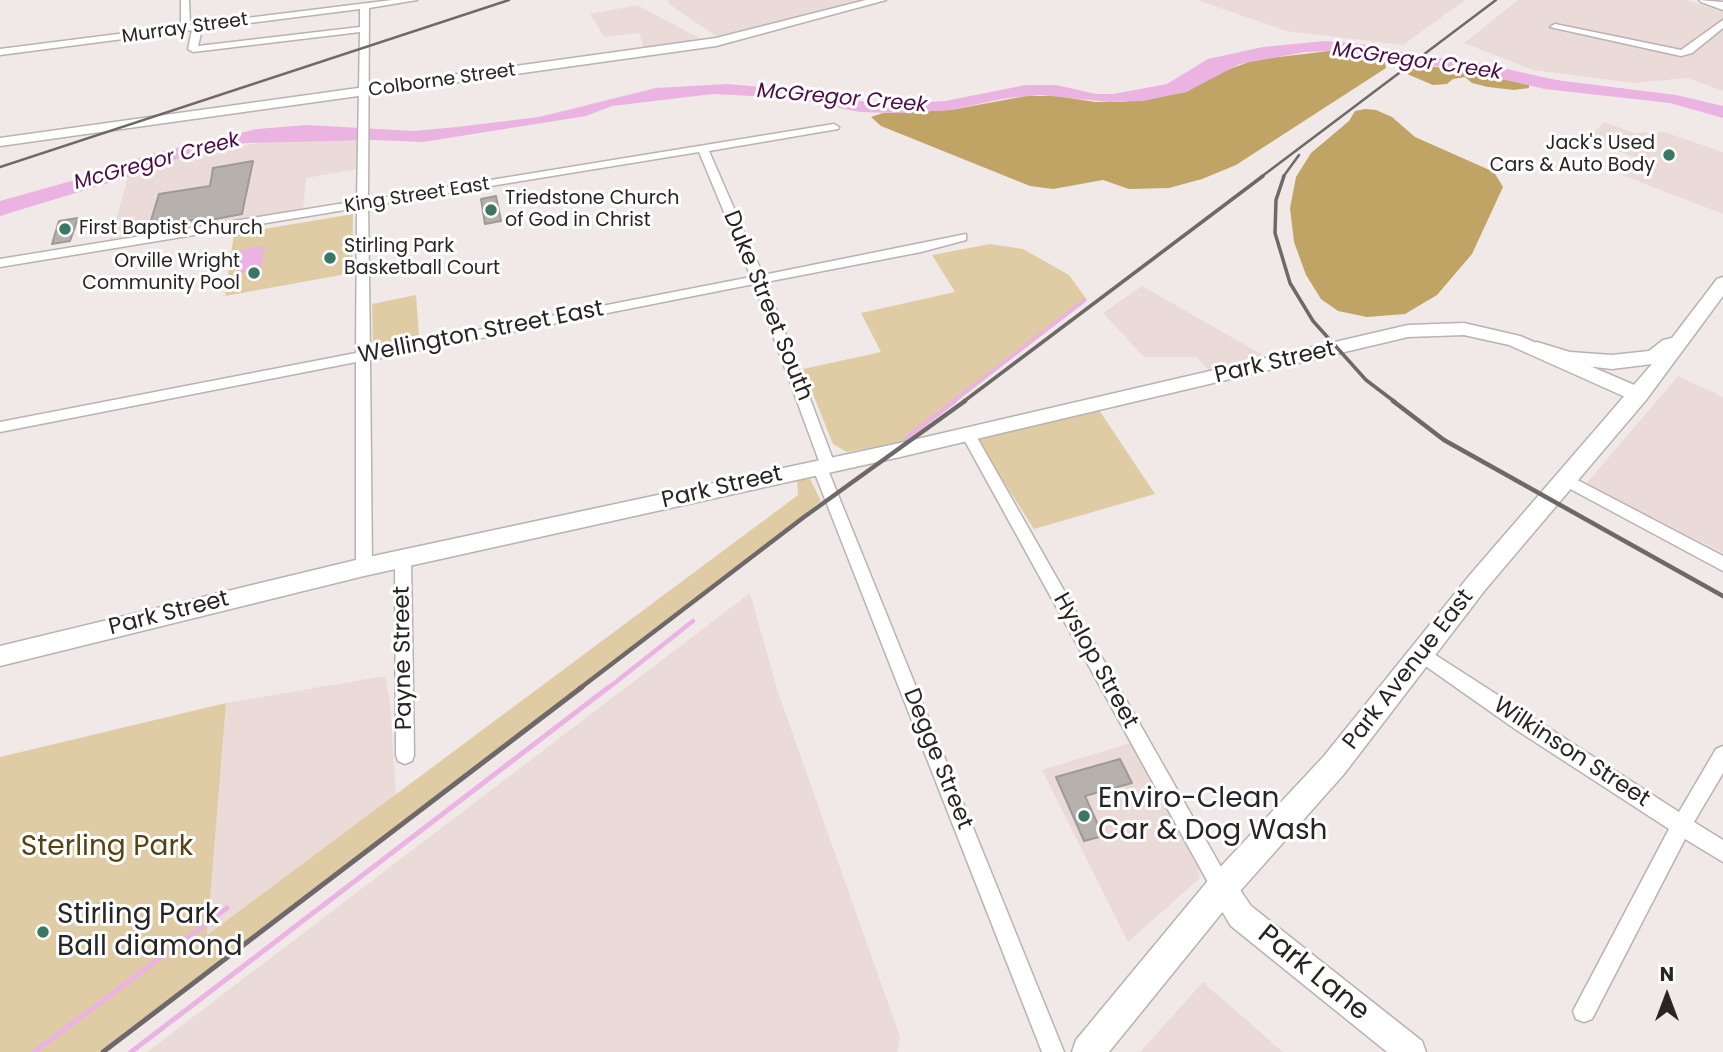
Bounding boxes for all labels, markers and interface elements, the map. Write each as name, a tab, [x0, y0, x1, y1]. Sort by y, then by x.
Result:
street label: Murray Street	[121, 9, 249, 49]
water label: McGregor Creek	[1331, 38, 1503, 86]
street label: Colborne Street	[367, 59, 517, 103]
water label: McGregor Creek	[756, 79, 928, 119]
water label: McGregor Creek	[71, 128, 243, 196]
place label: Jack's Used Cars & Auto Body	[1490, 133, 1655, 177]
marker: Jack's Used Cars & Auto Body	[1661, 147, 1677, 163]
street label: King Street East	[343, 173, 491, 219]
place label: Triedstone Church of God in Christ	[505, 188, 679, 232]
marker: Triedstone Church of God in Christ	[483, 202, 499, 218]
street label: Duke Street South	[716, 207, 818, 405]
place label: First Baptist Church	[79, 218, 263, 240]
marker: First Baptist Church	[57, 221, 73, 237]
place label: Stirling Park Basketball Court	[344, 236, 500, 280]
marker: Stirling Park Basketball Court	[322, 250, 338, 266]
place label: Orville Wright Community Pool	[82, 251, 240, 295]
marker: Orville Wright Community Pool	[246, 265, 262, 281]
street label: Wellington Street East	[356, 296, 606, 370]
street label: Park Street	[1212, 336, 1338, 390]
street label: Park Street	[659, 461, 785, 515]
street label: Park Avenue East	[1338, 584, 1480, 756]
street label: Park Street	[106, 586, 232, 642]
street label: Payne Street	[389, 586, 419, 730]
street label: Hyslop Street	[1047, 589, 1143, 733]
street label: Degge Street	[896, 685, 978, 833]
street label: Wilkinson Street	[1488, 692, 1654, 814]
place label: Enviro-Clean Car & Dog Wash	[1098, 783, 1328, 849]
marker: Enviro-Clean Car & Dog Wash	[1076, 808, 1092, 824]
park label: Sterling Park	[21, 831, 193, 865]
place label: Stirling Park Ball diamond	[57, 899, 243, 965]
street label: Park Lane	[1250, 919, 1376, 1029]
marker: Stirling Park Ball diamond	[35, 924, 51, 940]
north arrow	[1632, 961, 1702, 1031]
text: N	[1660, 961, 1674, 988]

